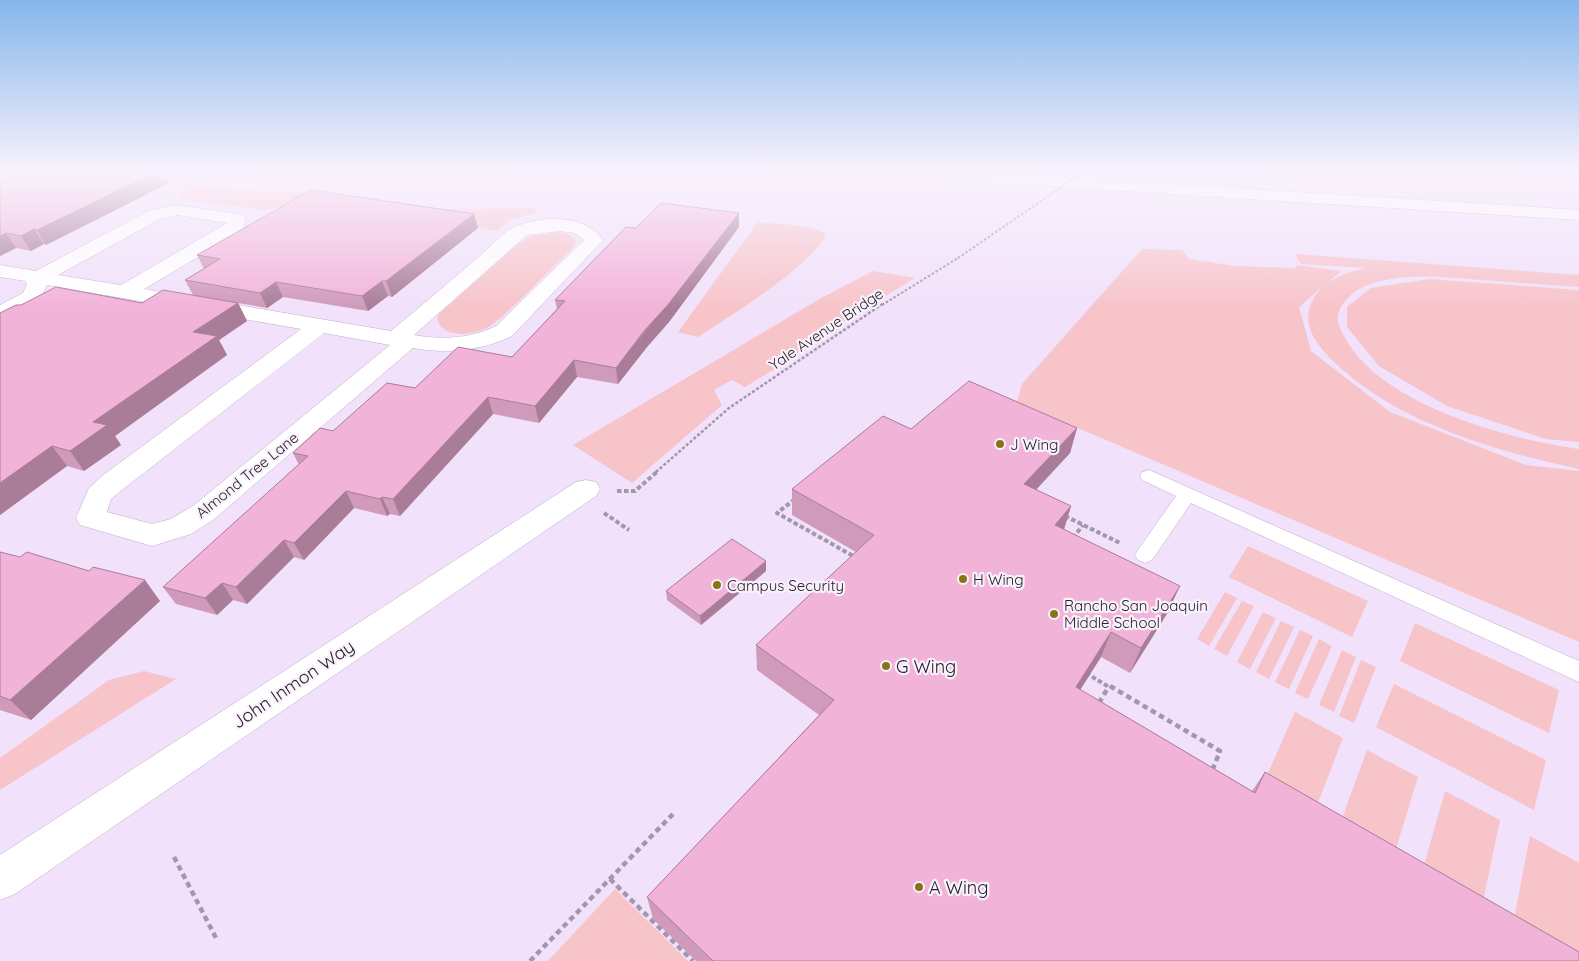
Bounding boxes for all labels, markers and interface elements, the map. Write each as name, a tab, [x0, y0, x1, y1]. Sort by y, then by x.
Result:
street label: Yale Avenue Bridge	[765, 284, 887, 374]
street label: Almond Tree Lane	[192, 428, 302, 522]
place label: J Wing	[1010, 435, 1058, 454]
marker: J Wing	[994, 438, 1006, 450]
place label: H Wing	[973, 570, 1024, 589]
marker: H Wing	[957, 573, 969, 585]
place label: Campus Security	[727, 576, 844, 595]
marker: Campus Security	[711, 579, 723, 591]
place label: Rancho San Joaquin Middle School	[1064, 596, 1208, 632]
marker: Rancho San Joaquin Middle School	[1048, 608, 1060, 620]
street label: John Inmon Way	[227, 635, 359, 733]
place label: G Wing	[896, 655, 956, 678]
marker: G Wing	[880, 660, 892, 672]
place label: A Wing	[929, 876, 988, 899]
marker: A Wing	[913, 881, 925, 893]

